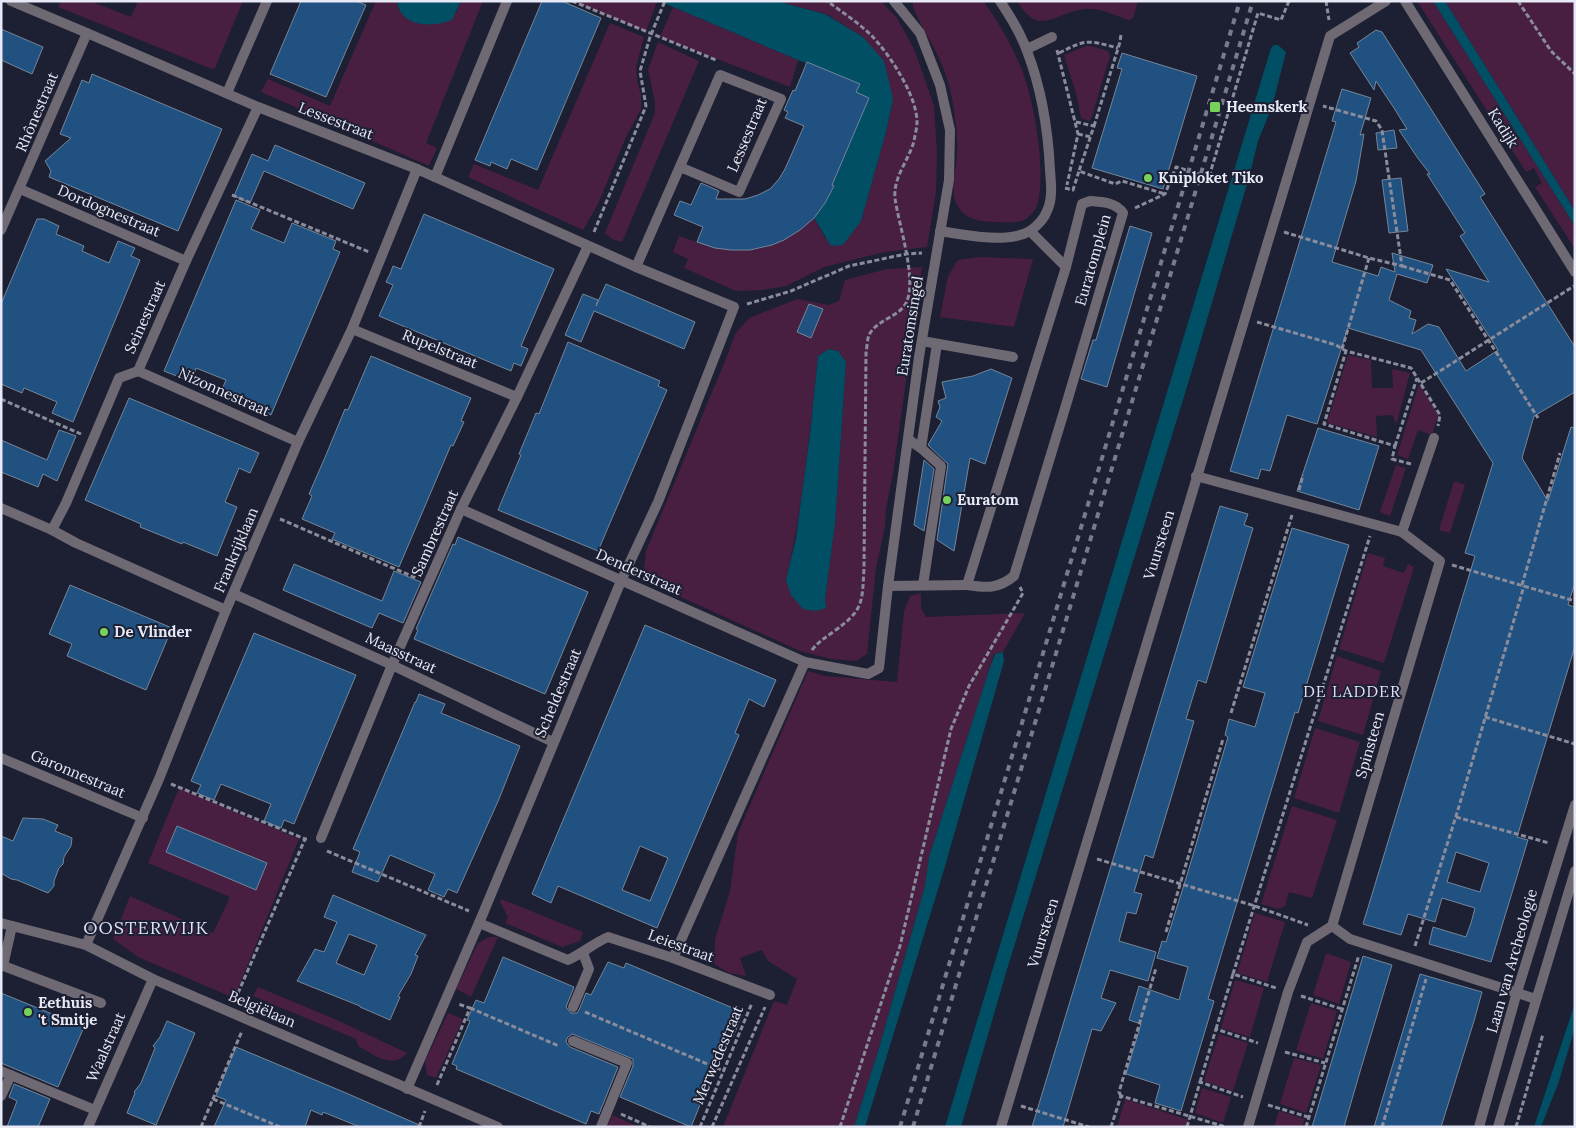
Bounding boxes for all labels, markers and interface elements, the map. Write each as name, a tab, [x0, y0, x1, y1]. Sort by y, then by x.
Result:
street label: Rhônestraat	[11, 69, 62, 155]
street label: Lessestraat	[722, 94, 771, 175]
street label: Lessestraat	[296, 97, 377, 144]
place label: Heemskerk	[1226, 97, 1308, 116]
marker: Heemskerk	[1208, 100, 1222, 114]
street label: Kadijk	[1484, 104, 1523, 151]
place label: Kniploket Tiko	[1158, 168, 1264, 187]
marker: Kniploket Tiko	[1142, 172, 1154, 184]
street label: Dordognestraat	[55, 180, 164, 241]
street label: Euratomplein	[1070, 212, 1115, 308]
street label: Euratomsingel	[892, 275, 927, 377]
street label: Seinestraat	[120, 277, 169, 356]
street label: Rupelstraat	[400, 325, 481, 372]
street label: Nizonnestraat	[175, 363, 273, 420]
street label: Sambrestraat	[407, 486, 462, 579]
place label: Euratom	[957, 490, 1019, 509]
marker: Euratom	[941, 494, 953, 506]
street label: Frankrijklaan	[209, 504, 262, 595]
street label: Vuursteen	[1139, 508, 1178, 583]
street label: Denderstraat	[593, 544, 685, 599]
place label: De Vlinder	[114, 622, 193, 641]
marker: De Vlinder	[98, 626, 110, 638]
street label: Maasstraat	[363, 628, 440, 677]
street label: Scheldestraat	[530, 645, 585, 740]
district label: DE LADDER	[1303, 681, 1401, 701]
street label: Spinsteen	[1351, 709, 1388, 781]
street label: Garonnestraat	[28, 745, 129, 802]
street label: Laan van Archeologie	[1482, 887, 1541, 1035]
street label: Vuursteen	[1023, 896, 1062, 971]
district label: OOSTERWIJK	[83, 916, 209, 939]
street label: Leiestraat	[645, 925, 717, 966]
street label: Belgiëlaan	[226, 986, 299, 1031]
place label: Eethuis 't Smitje	[38, 993, 97, 1029]
street label: Merwedestraat	[688, 1002, 747, 1107]
marker: Eethuis 't Smitje	[22, 1006, 34, 1018]
street label: Waalstraat	[82, 1009, 129, 1085]

